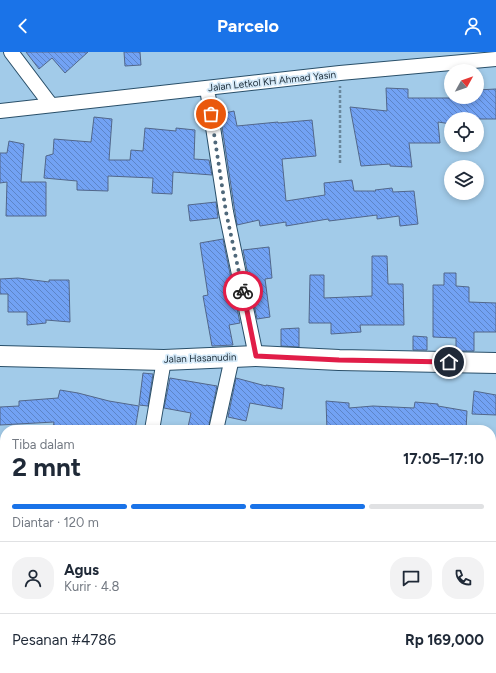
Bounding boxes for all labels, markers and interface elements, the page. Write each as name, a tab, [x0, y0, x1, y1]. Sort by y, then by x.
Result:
icon: back	[12, 15, 34, 37]
text: Parcelo	[217, 15, 279, 37]
icon: person	[462, 15, 484, 37]
north arrow	[444, 64, 484, 104]
map controls	[444, 64, 484, 200]
street label: Jalan Letkol KH Ahmad Yasin	[207, 68, 337, 94]
pin	[194, 97, 228, 131]
icon: bag	[200, 103, 222, 125]
button: locate	[444, 112, 484, 152]
button: layers	[444, 160, 484, 200]
courier	[223, 271, 263, 311]
icon: bike	[232, 280, 254, 302]
pin	[432, 345, 466, 379]
street label: Jalan Hasanudin	[163, 350, 237, 366]
icon: home	[438, 351, 460, 373]
text: Tiba dalam	[12, 437, 74, 452]
text: 17:05–17:10	[403, 450, 484, 468]
text: 2 mnt	[12, 451, 81, 483]
text: Diantar · 120 m	[12, 515, 99, 530]
button: person	[12, 557, 54, 599]
button: chat	[390, 557, 432, 599]
button: phone	[442, 557, 484, 599]
text: Agus	[64, 561, 99, 579]
text: Kurir · 4.8	[64, 579, 119, 594]
text: Pesanan #4786	[12, 631, 116, 649]
text: Rp 169,000	[405, 631, 484, 649]

